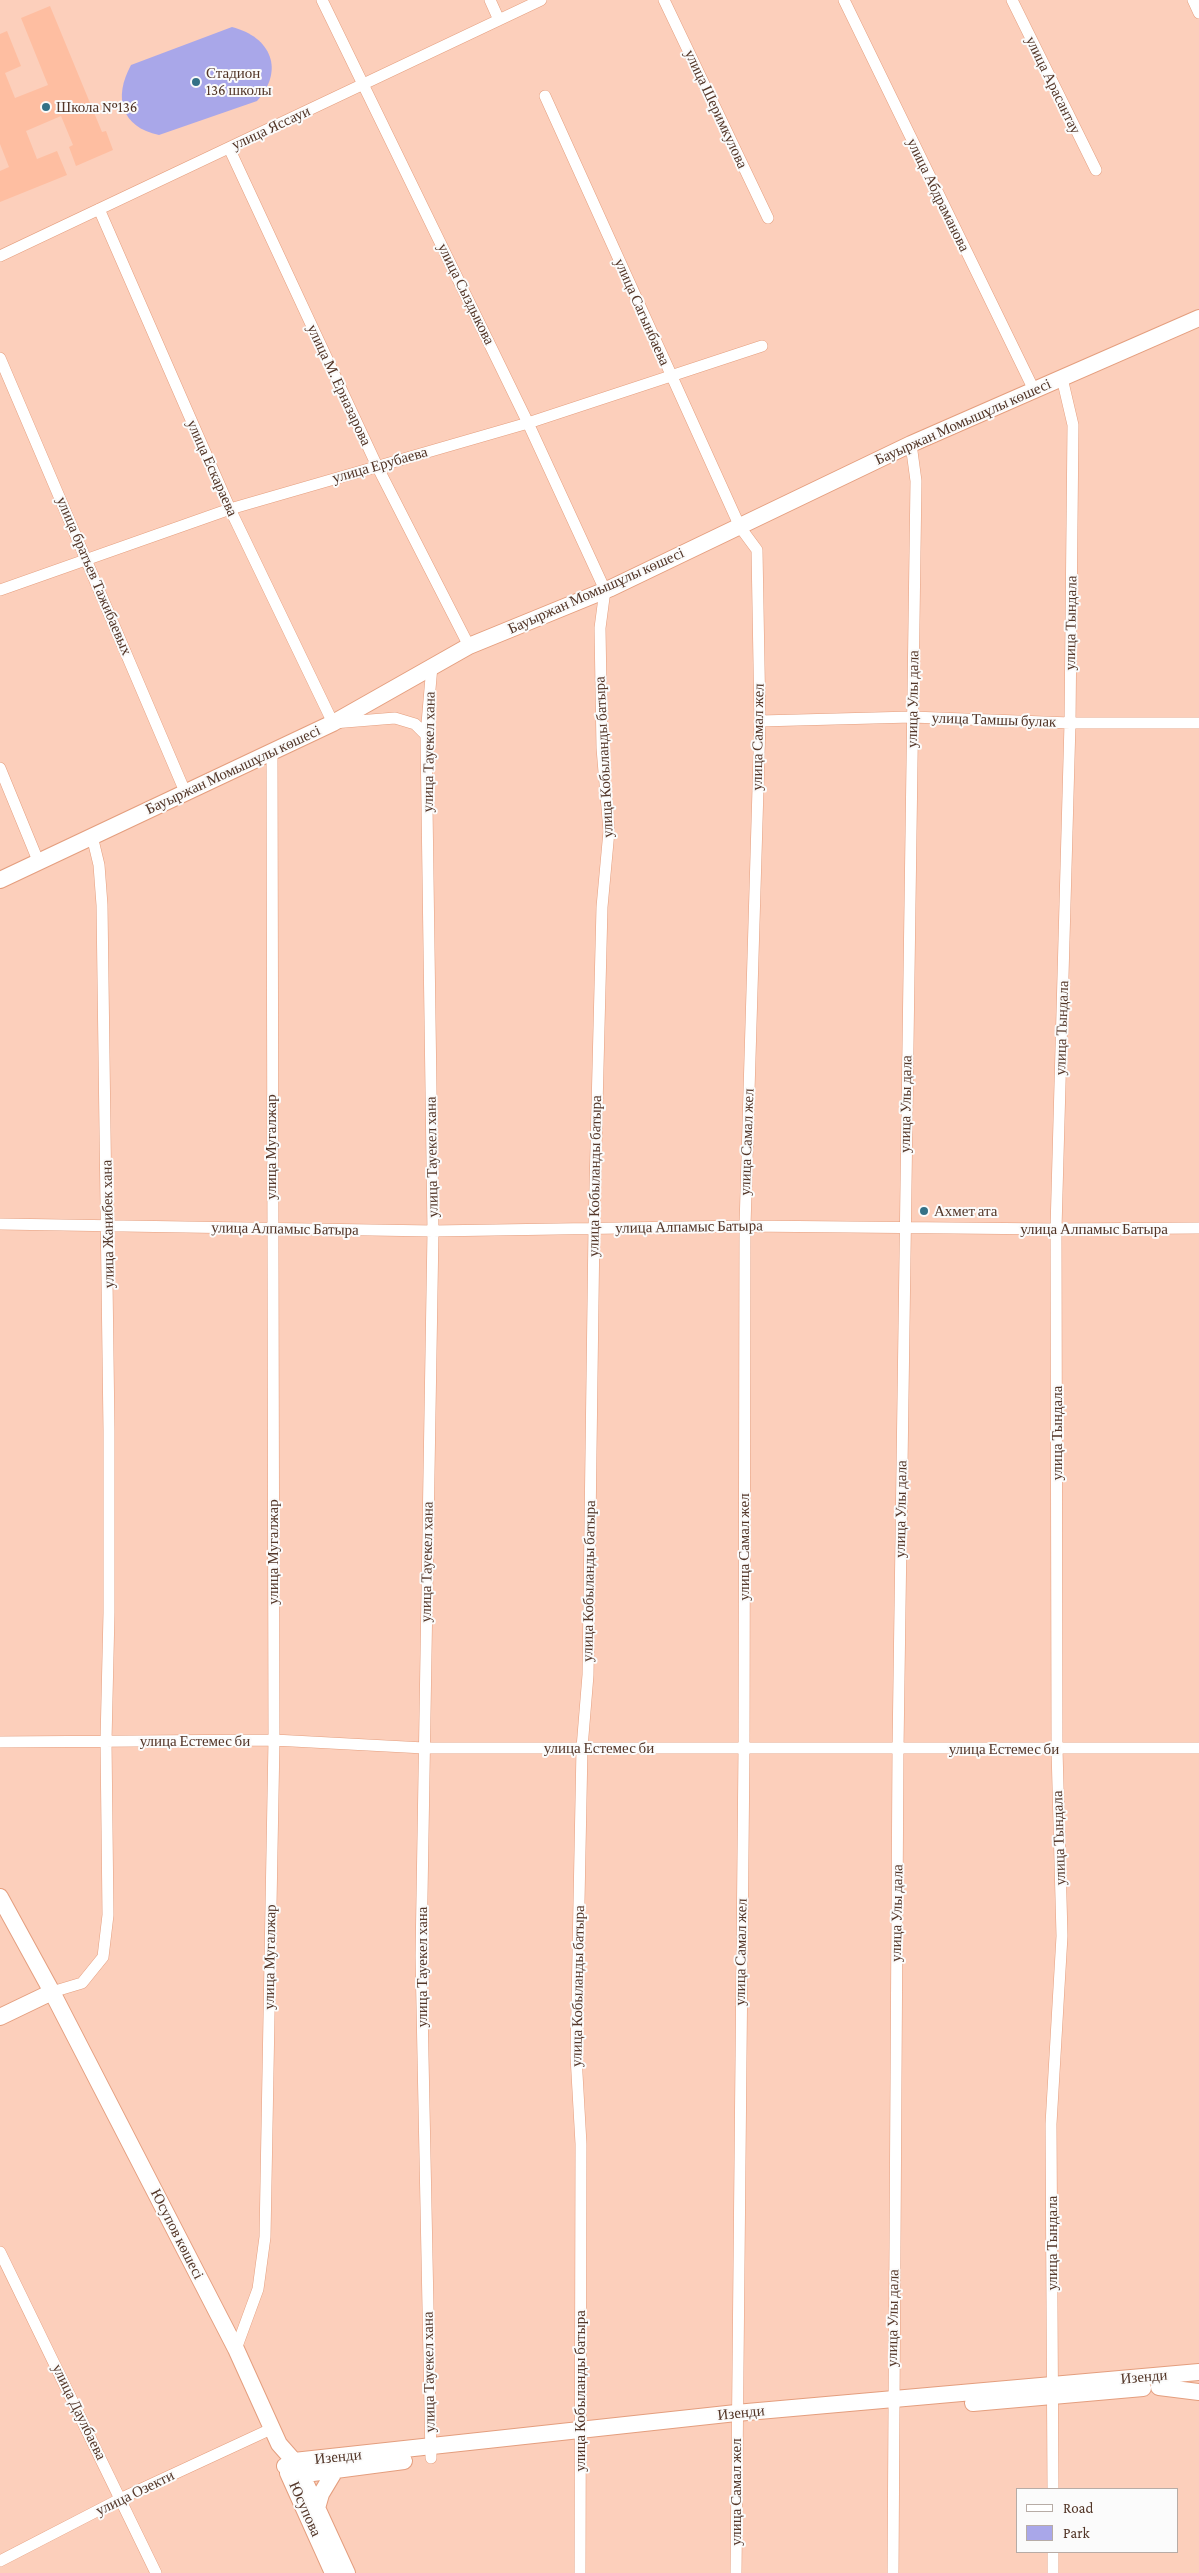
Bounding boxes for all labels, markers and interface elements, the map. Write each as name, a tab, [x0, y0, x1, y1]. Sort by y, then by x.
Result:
street label: улица Арасантау	[1022, 33, 1084, 137]
street label: улица Шеримкулова	[681, 47, 751, 171]
place label: Стадион 136 школы	[206, 64, 271, 99]
marker: Стадион 136 школы	[190, 76, 202, 88]
place label: Школа №136	[56, 98, 137, 116]
marker: Школа №136	[40, 101, 52, 113]
street label: улица Яссауи	[229, 102, 313, 154]
street label: улица Абдраманова	[903, 135, 973, 255]
street label: улица Сыздыкова	[434, 240, 498, 348]
street label: улица Сагынбаева	[610, 256, 674, 368]
street label: улица М. Ерназарова	[303, 321, 375, 449]
street label: Бауыржан Момышұлы көшесі	[872, 375, 1054, 469]
street label: улица Ескараева	[183, 417, 241, 519]
street label: улица Ерубаева	[330, 443, 430, 487]
street label: улица братьев Тажибаевых	[52, 494, 136, 658]
street label: Бауыржан Момышұлы көшесі	[505, 544, 687, 638]
street label: улица Тындала	[1061, 575, 1081, 671]
street label: улица Улы дала	[903, 650, 923, 748]
street label: улица Кобыланды батыра	[591, 676, 617, 838]
street label: улица Самал жел	[748, 683, 768, 791]
street label: улица Тауекел хана	[419, 691, 439, 813]
street label: улица Тамшы булак	[931, 709, 1057, 731]
street label: Бауыржан Момышұлы көшесі	[143, 722, 323, 818]
street label: улица Тындала	[1051, 980, 1073, 1076]
street label: улица Улы дала	[896, 1055, 916, 1153]
street label: улица Самал жел	[736, 1088, 758, 1196]
street label: улица Мугалжар	[262, 1094, 280, 1200]
street label: улица Кобыланды батыра	[585, 1095, 605, 1257]
street label: улица Тауекел хана	[422, 1096, 442, 1218]
street label: улица Жанибек хана	[98, 1160, 118, 1288]
place label: Ахмет ата	[934, 1202, 998, 1220]
marker: Ахмет ата	[918, 1205, 930, 1217]
street label: улица Алпамыс Батыра	[615, 1217, 763, 1237]
street label: улица Алпамыс Батыра	[211, 1219, 359, 1239]
street label: улица Алпамыс Батыра	[1020, 1220, 1168, 1238]
street label: улица Тындала	[1048, 1386, 1066, 1480]
street label: улица Улы дала	[891, 1460, 911, 1558]
street label: улица Самал жел	[735, 1493, 753, 1601]
street label: улица Мугалжар	[264, 1499, 282, 1605]
street label: улица Кобыланды батыра	[579, 1500, 599, 1662]
street label: улица Тауекел хана	[417, 1501, 437, 1623]
street label: улица Естемес би	[140, 1732, 250, 1750]
street label: улица Естемес би	[544, 1739, 654, 1757]
street label: улица Естемес би	[949, 1740, 1059, 1758]
street label: улица Тындала	[1048, 1790, 1070, 1886]
street label: улица Улы дала	[887, 1864, 907, 1962]
street label: улица Самал жел	[731, 1898, 751, 2006]
street label: улица Мугалжар	[260, 1904, 280, 2010]
street label: улица Кобыланды батыра	[568, 1905, 588, 2067]
street label: улица Тауекел хана	[413, 1906, 431, 2028]
street label: Юсупов көшесі	[147, 2186, 207, 2282]
street label: улица Тындала	[1043, 2196, 1061, 2290]
street label: улица Улы дала	[883, 2269, 903, 2367]
street label: улица Кобыланды батыра	[571, 2310, 589, 2472]
street label: улица Тауекел хана	[419, 2311, 439, 2433]
street label: улица Даулбаева	[48, 2361, 110, 2463]
street label: Изенди	[1120, 2366, 1168, 2388]
street label: Изенди	[717, 2402, 765, 2424]
street label: улица Самал жел	[727, 2438, 745, 2546]
street label: Изенди	[314, 2446, 362, 2468]
street label: улица Озекти	[93, 2466, 177, 2520]
street label: Юсупова	[285, 2479, 325, 2539]
legend	[1016, 2488, 1179, 2553]
text: Road	[1063, 2500, 1093, 2516]
text: Park	[1063, 2525, 1090, 2541]

